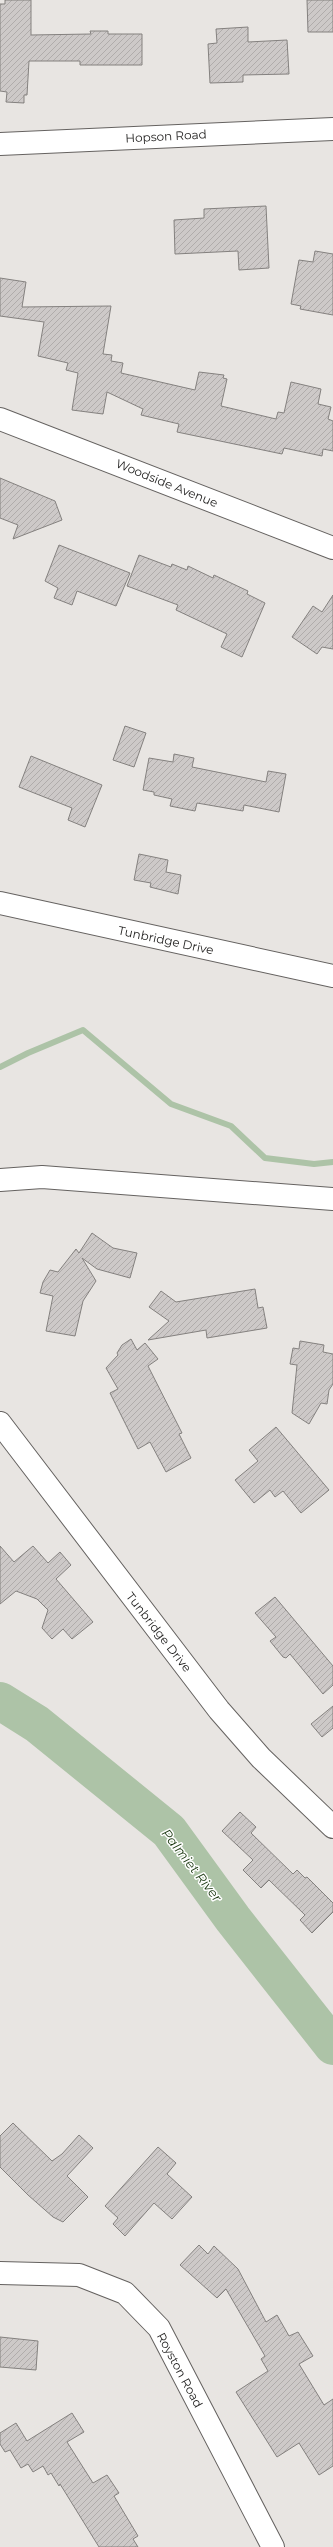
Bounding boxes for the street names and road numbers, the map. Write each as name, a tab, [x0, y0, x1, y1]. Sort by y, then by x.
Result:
street label: Hopson Road	[125, 126, 207, 146]
street label: Woodside Avenue	[114, 456, 220, 510]
street label: Tunbridge Drive	[117, 923, 215, 957]
street label: Tunbridge Drive	[123, 1589, 195, 1675]
street label: Royston Road	[154, 2330, 206, 2410]

